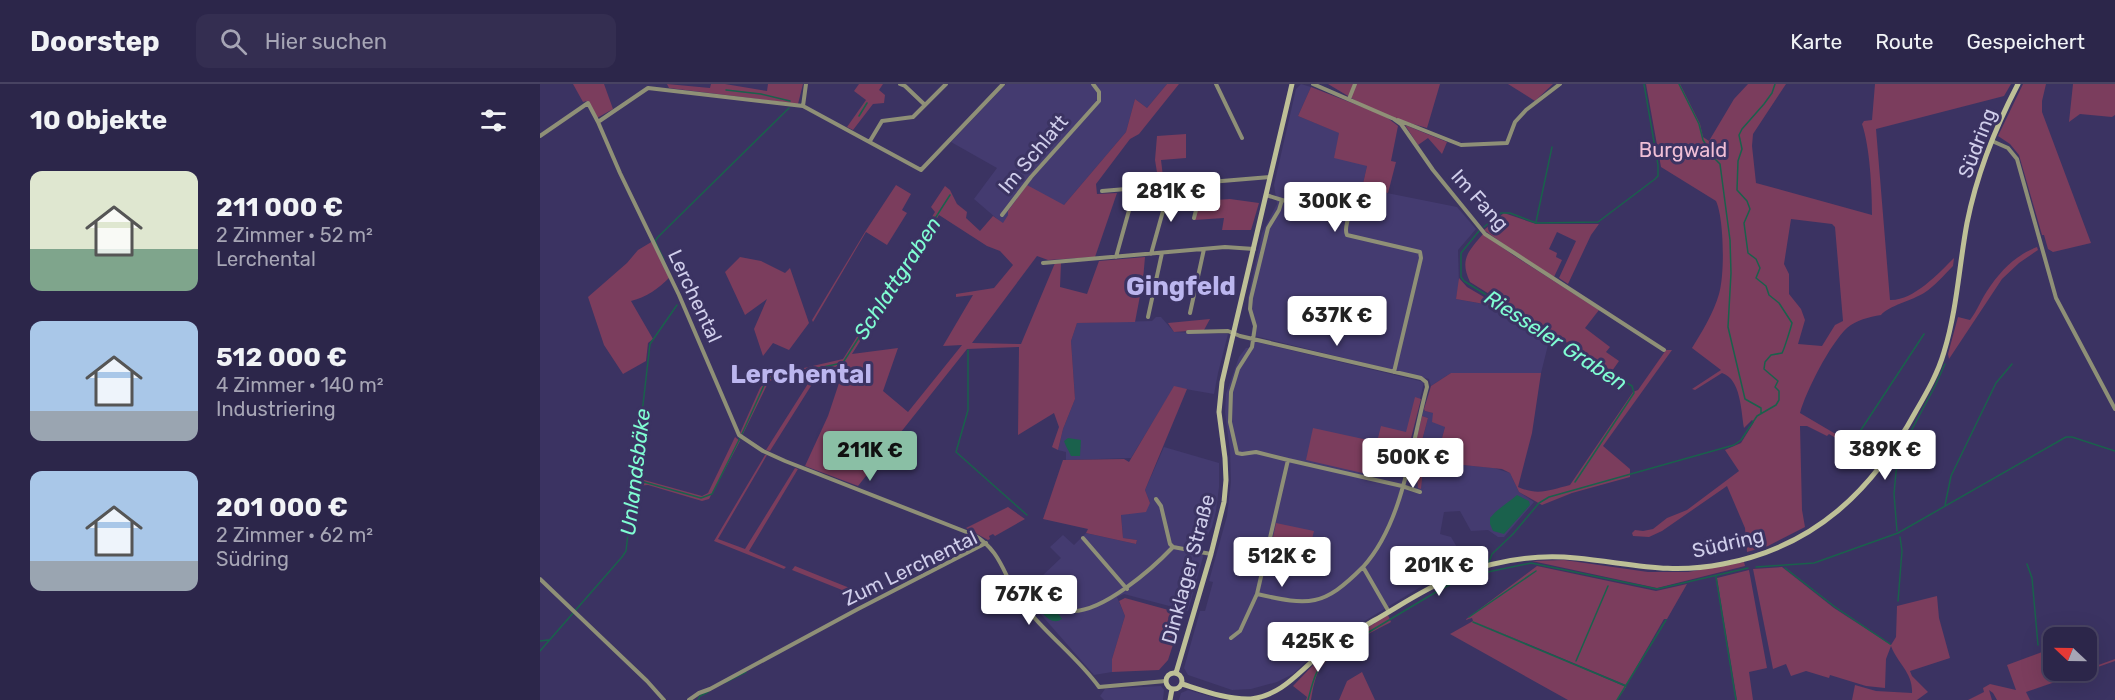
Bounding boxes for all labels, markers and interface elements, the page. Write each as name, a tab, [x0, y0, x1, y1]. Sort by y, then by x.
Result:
search box	[196, 14, 616, 68]
text: Doorstep	[30, 25, 160, 58]
icon: search	[217, 25, 250, 58]
text: Hier suchen	[265, 28, 387, 55]
text: Karte	[1790, 29, 1842, 54]
text: Route	[1875, 29, 1934, 54]
text: Gespeichert	[1967, 29, 2085, 54]
icon: filters	[477, 104, 510, 137]
text: 10 Objekte	[30, 105, 167, 136]
street label: Südring	[1953, 105, 2001, 181]
street label: Im Schlatt	[993, 110, 1073, 198]
park label: Burgwald	[1639, 138, 1727, 162]
street label: Im Fang	[1446, 164, 1514, 236]
pin: 281K €	[1122, 172, 1220, 223]
text: 281K €	[1136, 179, 1206, 203]
pin: 300K €	[1286, 182, 1384, 233]
text: 300K €	[1298, 189, 1372, 213]
text: 211 000 €	[216, 192, 343, 223]
icon: home	[78, 195, 150, 267]
water label: Schlattgraben	[848, 212, 946, 344]
text: 2 Zimmer · 52 m²	[216, 223, 373, 247]
street label: Lerchental	[663, 246, 727, 346]
text: Lerchental	[216, 247, 316, 271]
district label: Gingfeld	[1126, 271, 1236, 302]
water label: Riesseler Graben	[1480, 285, 1632, 395]
pin: 637K €	[1288, 296, 1386, 347]
text: 637K €	[1302, 303, 1372, 327]
text: 512 000 €	[216, 342, 347, 373]
icon: home	[78, 345, 150, 417]
district label: Lerchental	[730, 359, 872, 390]
text: 4 Zimmer · 140 m²	[216, 373, 384, 397]
text: Industriering	[216, 397, 336, 421]
water label: Unlandsbäke	[615, 407, 655, 537]
pin: 389K €	[1836, 430, 1934, 481]
pin: 211K €	[821, 431, 919, 482]
text: 389K €	[1849, 437, 1921, 461]
text: 211K €	[837, 438, 903, 462]
pin: 500K €	[1364, 438, 1462, 489]
text: 500K €	[1376, 445, 1450, 469]
text: 201 000 €	[216, 492, 348, 523]
street label: Dinklager Straße	[1156, 492, 1220, 646]
icon: home	[78, 495, 150, 567]
text: 2 Zimmer · 62 m²	[216, 523, 373, 547]
street label: Südring	[1690, 523, 1766, 563]
street label: Zum Lerchental	[839, 525, 981, 611]
pin: 512K €	[1233, 537, 1331, 588]
text: 512K €	[1248, 544, 1316, 568]
pin: 201K €	[1390, 546, 1488, 597]
text: Südring	[216, 547, 289, 571]
text: 201K €	[1404, 553, 1474, 577]
pin: 767K €	[980, 575, 1078, 626]
text: 767K €	[995, 582, 1063, 606]
pin: 425K €	[1269, 622, 1367, 673]
north arrow	[2043, 627, 2097, 681]
map controls	[2043, 627, 2097, 681]
text: 425K €	[1282, 629, 1354, 653]

